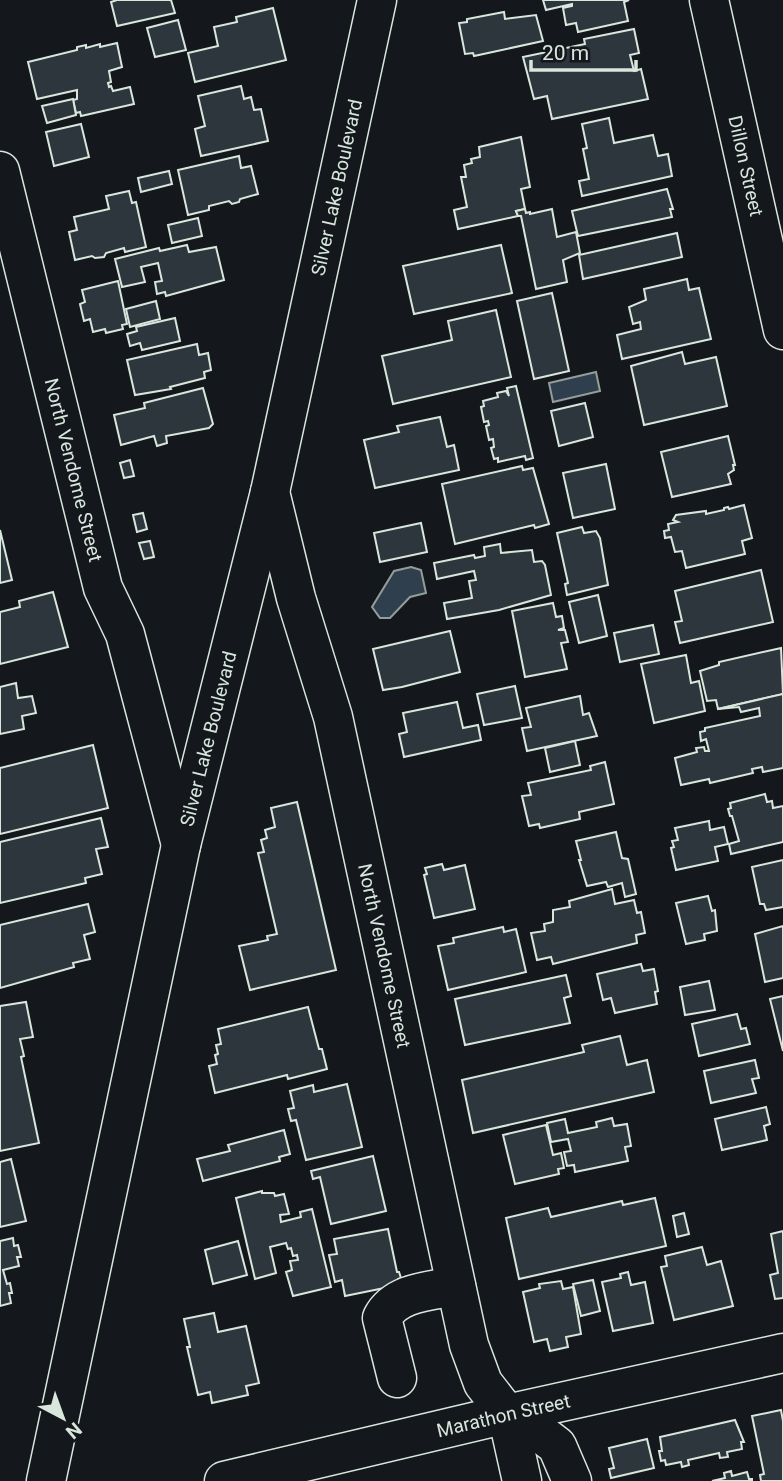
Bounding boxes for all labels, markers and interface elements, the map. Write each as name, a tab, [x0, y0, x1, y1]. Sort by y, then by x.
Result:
scale bar	[531, 28, 636, 72]
text: 20 m	[542, 41, 589, 65]
street label: Silver Lake Boulevard	[306, 97, 367, 278]
street label: Dillon Street	[723, 113, 768, 219]
street label: North Vendome Street	[40, 376, 107, 564]
street label: Silver Lake Boulevard	[175, 649, 241, 829]
street label: North Vendome Street	[353, 861, 415, 1050]
north arrow	[28, 1383, 98, 1453]
street label: Marathon Street	[434, 1389, 572, 1442]
text: N	[61, 1417, 86, 1444]

